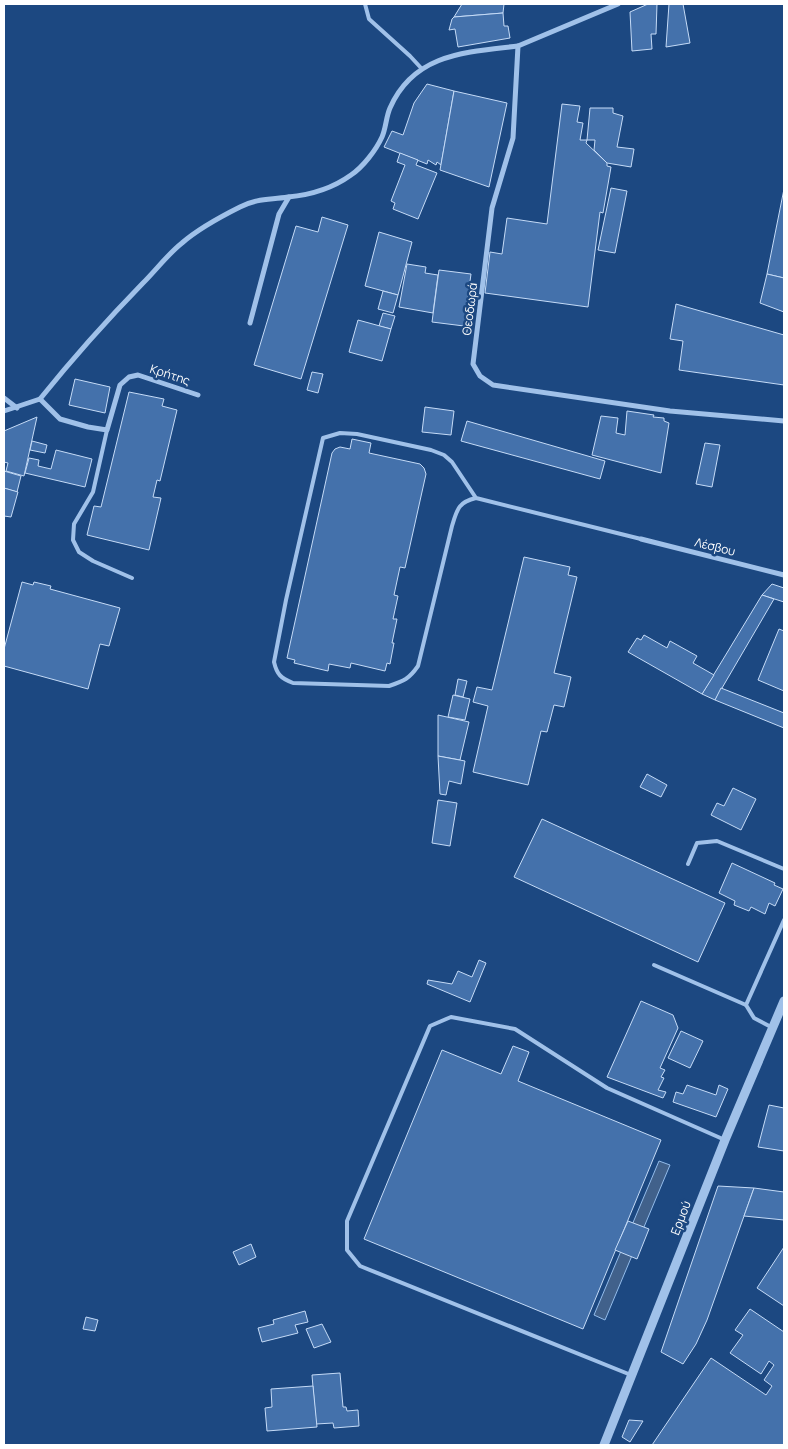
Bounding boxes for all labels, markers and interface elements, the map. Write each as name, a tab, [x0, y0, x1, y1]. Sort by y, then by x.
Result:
street label: Θεοδωρά	[458, 282, 481, 336]
street label: Κρήτης	[148, 360, 193, 389]
street label: Λέσβου	[693, 533, 737, 560]
street label: Ερμού	[666, 1198, 695, 1237]

